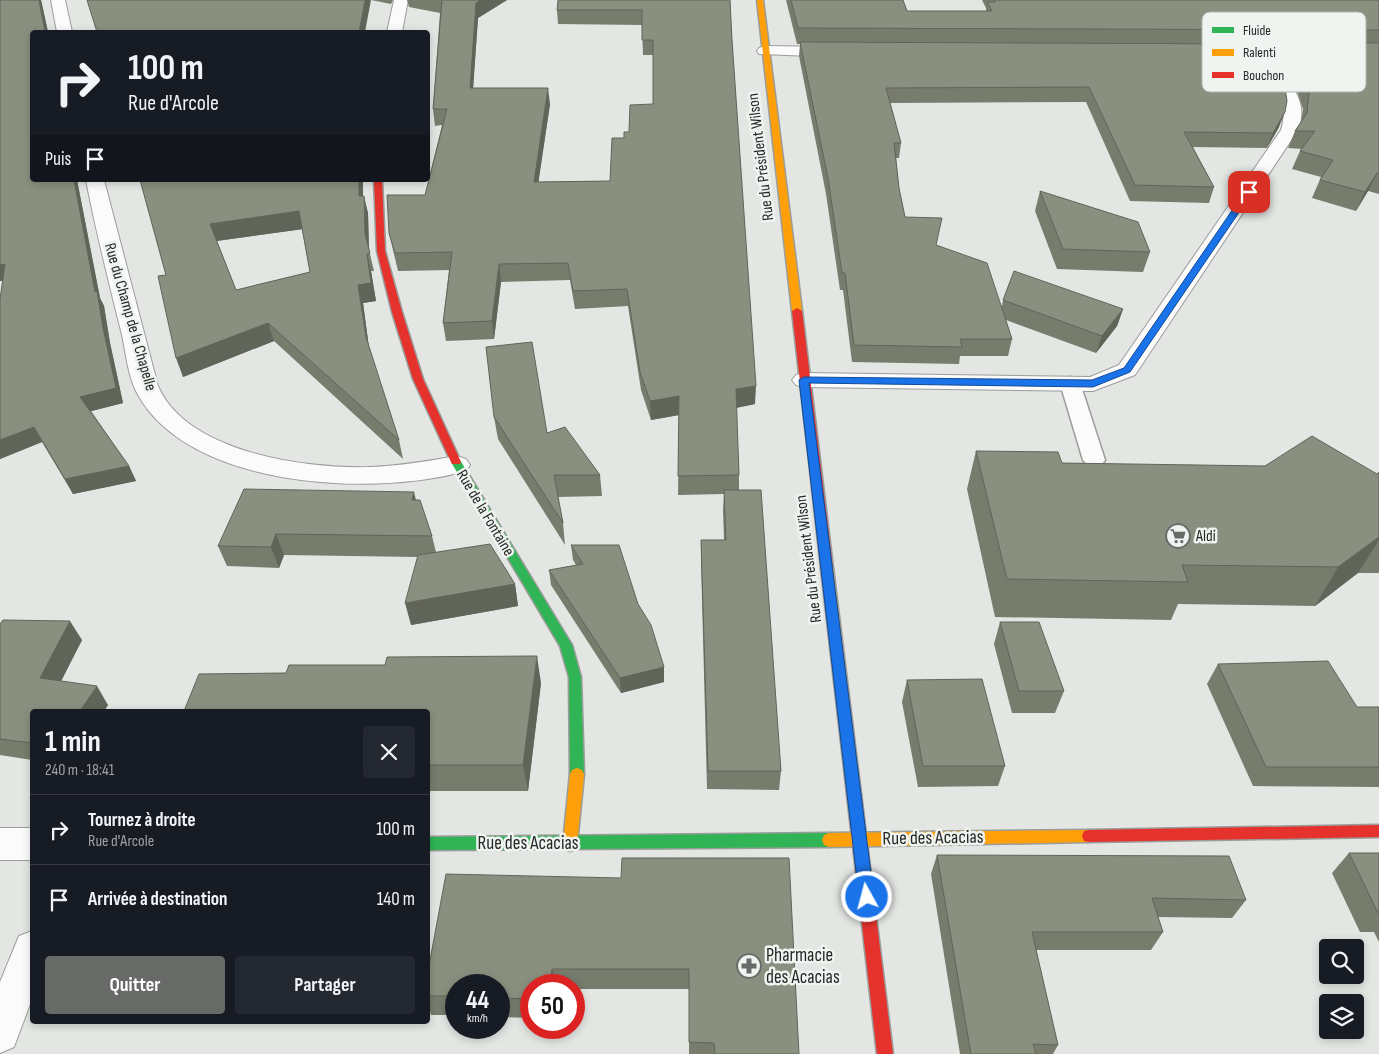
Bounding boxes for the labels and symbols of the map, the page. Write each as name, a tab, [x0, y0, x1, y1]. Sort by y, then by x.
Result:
legend	[1202, 12, 1366, 92]
text: Fluide	[1243, 22, 1271, 39]
text: Ralenti	[1243, 44, 1276, 61]
text: Bouchon	[1243, 67, 1284, 84]
street label: Rue du Président Wilson	[744, 92, 778, 222]
pin	[1228, 171, 1270, 213]
street label: Rue du Champ de la Chapelle	[100, 241, 160, 393]
street label: Rue de la Fontaine	[452, 467, 518, 559]
street label: Rue du Président Wilson	[792, 494, 826, 624]
supermarket icon: Aldi	[1165, 523, 1191, 549]
place label: Aldi	[1195, 527, 1216, 546]
street label: Rue des Acacias	[882, 826, 984, 850]
street label: Rue des Acacias	[477, 832, 579, 855]
position arrow	[840, 870, 892, 922]
place label: Pharmacie des Acacias	[766, 944, 840, 989]
pharmacy icon: Pharmacie des Acacias	[736, 953, 762, 979]
speed limit sign: 50	[520, 974, 585, 1039]

